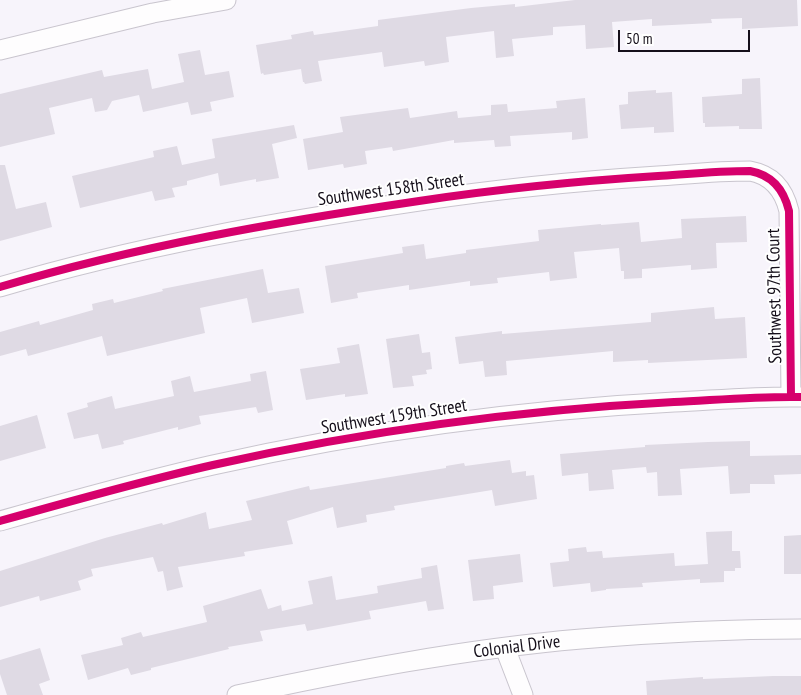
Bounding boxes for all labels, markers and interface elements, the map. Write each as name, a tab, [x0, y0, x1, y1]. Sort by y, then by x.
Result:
scale bar	[621, 20, 754, 52]
text: 50 m	[626, 29, 652, 48]
street label: Southwest 158th Street	[317, 169, 465, 211]
street label: Southwest 97th Court	[763, 228, 787, 364]
street label: Southwest 159th Street	[320, 395, 468, 439]
street label: Colonial Drive	[472, 631, 562, 663]

